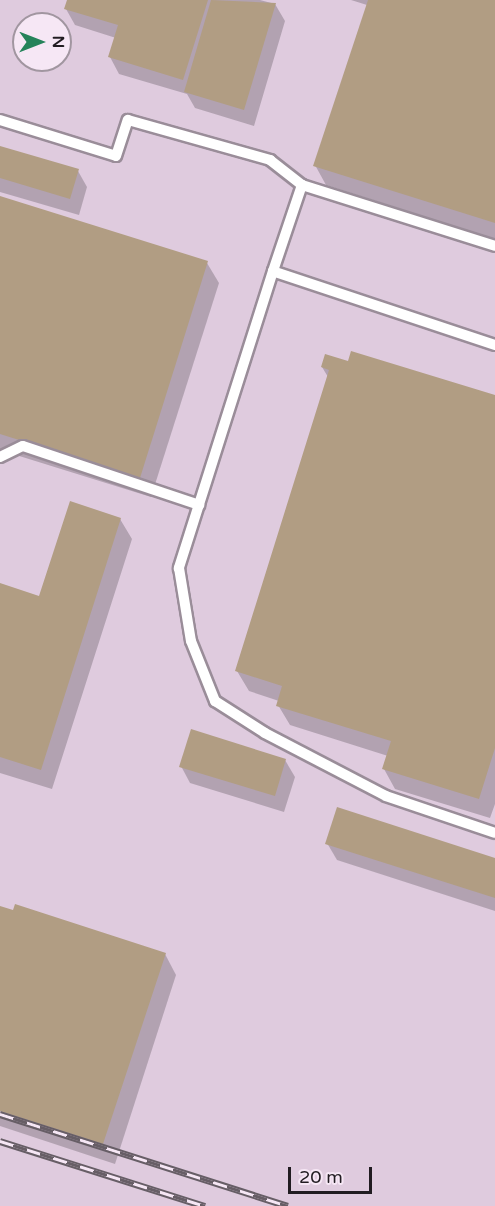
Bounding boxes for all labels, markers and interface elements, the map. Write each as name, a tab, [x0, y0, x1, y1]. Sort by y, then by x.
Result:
north arrow	[12, 12, 72, 72]
text: N	[48, 36, 68, 48]
scale bar	[291, 1155, 375, 1193]
text: 20 m	[299, 1166, 343, 1188]

